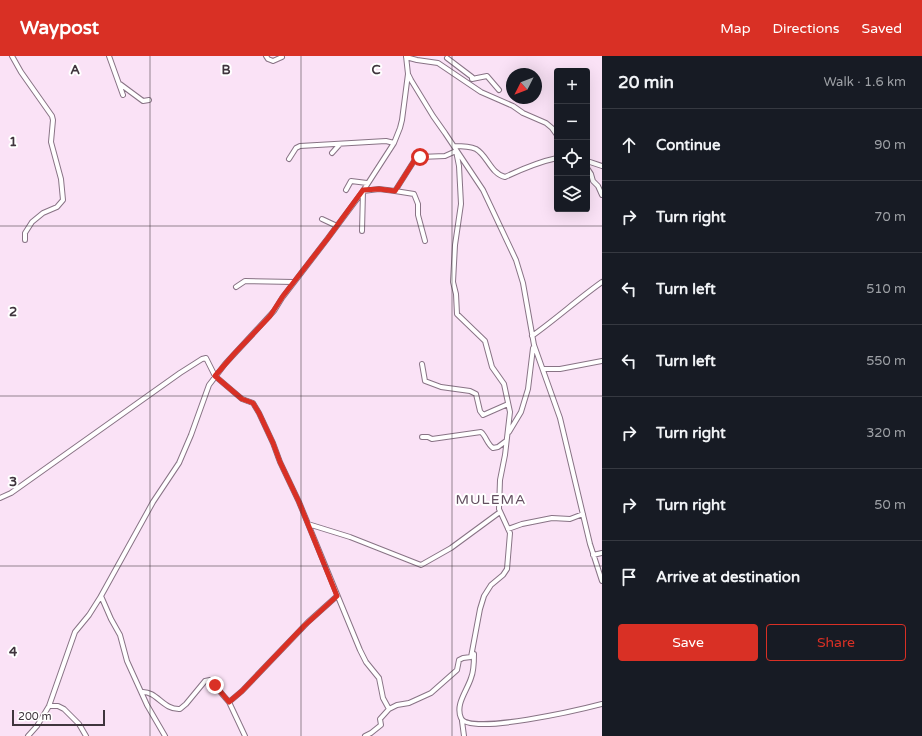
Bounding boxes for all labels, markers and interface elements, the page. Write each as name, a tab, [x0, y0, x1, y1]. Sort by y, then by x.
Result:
text: Waypost	[20, 17, 99, 39]
text: Map	[720, 20, 751, 37]
text: Directions	[773, 20, 840, 37]
text: Saved	[862, 20, 902, 37]
text: A	[70, 62, 80, 78]
text: B	[221, 62, 231, 78]
text: C	[371, 62, 381, 78]
north arrow	[506, 68, 542, 104]
map controls	[554, 68, 590, 212]
button: +	[554, 68, 590, 104]
text: 20 min	[618, 72, 674, 93]
text: Walk · 1.6 km	[824, 74, 906, 90]
button: −	[554, 104, 590, 140]
text: 1	[9, 134, 17, 150]
icon: ahead	[618, 134, 640, 156]
text: Continue	[656, 136, 720, 154]
text: 90 m	[874, 137, 906, 153]
button: locate	[554, 140, 590, 176]
route start	[411, 148, 429, 166]
button: layers	[554, 176, 590, 212]
icon: right	[618, 206, 640, 228]
text: Turn right	[656, 208, 726, 226]
text: 70 m	[874, 209, 906, 225]
icon: left	[618, 278, 640, 300]
text: Turn left	[656, 280, 716, 298]
text: 510 m	[866, 281, 906, 297]
text: 2	[9, 304, 17, 320]
icon: left	[618, 350, 640, 372]
text: Turn left	[656, 352, 716, 370]
text: 550 m	[866, 353, 906, 369]
icon: right	[618, 422, 640, 444]
text: Turn right	[656, 424, 726, 442]
text: 320 m	[866, 425, 906, 441]
text: 3	[9, 474, 17, 490]
district label: MULEMA	[455, 491, 527, 508]
icon: right	[618, 494, 640, 516]
text: Turn right	[656, 496, 726, 514]
text: 50 m	[874, 497, 906, 513]
icon: arrive	[618, 566, 640, 588]
text: Arrive at destination	[656, 568, 800, 586]
button: Save	[618, 624, 758, 661]
button: Share	[766, 624, 906, 661]
text: 4	[9, 644, 18, 660]
route end	[206, 676, 224, 694]
scale bar	[12, 708, 105, 727]
text: 200 m	[18, 710, 52, 723]

